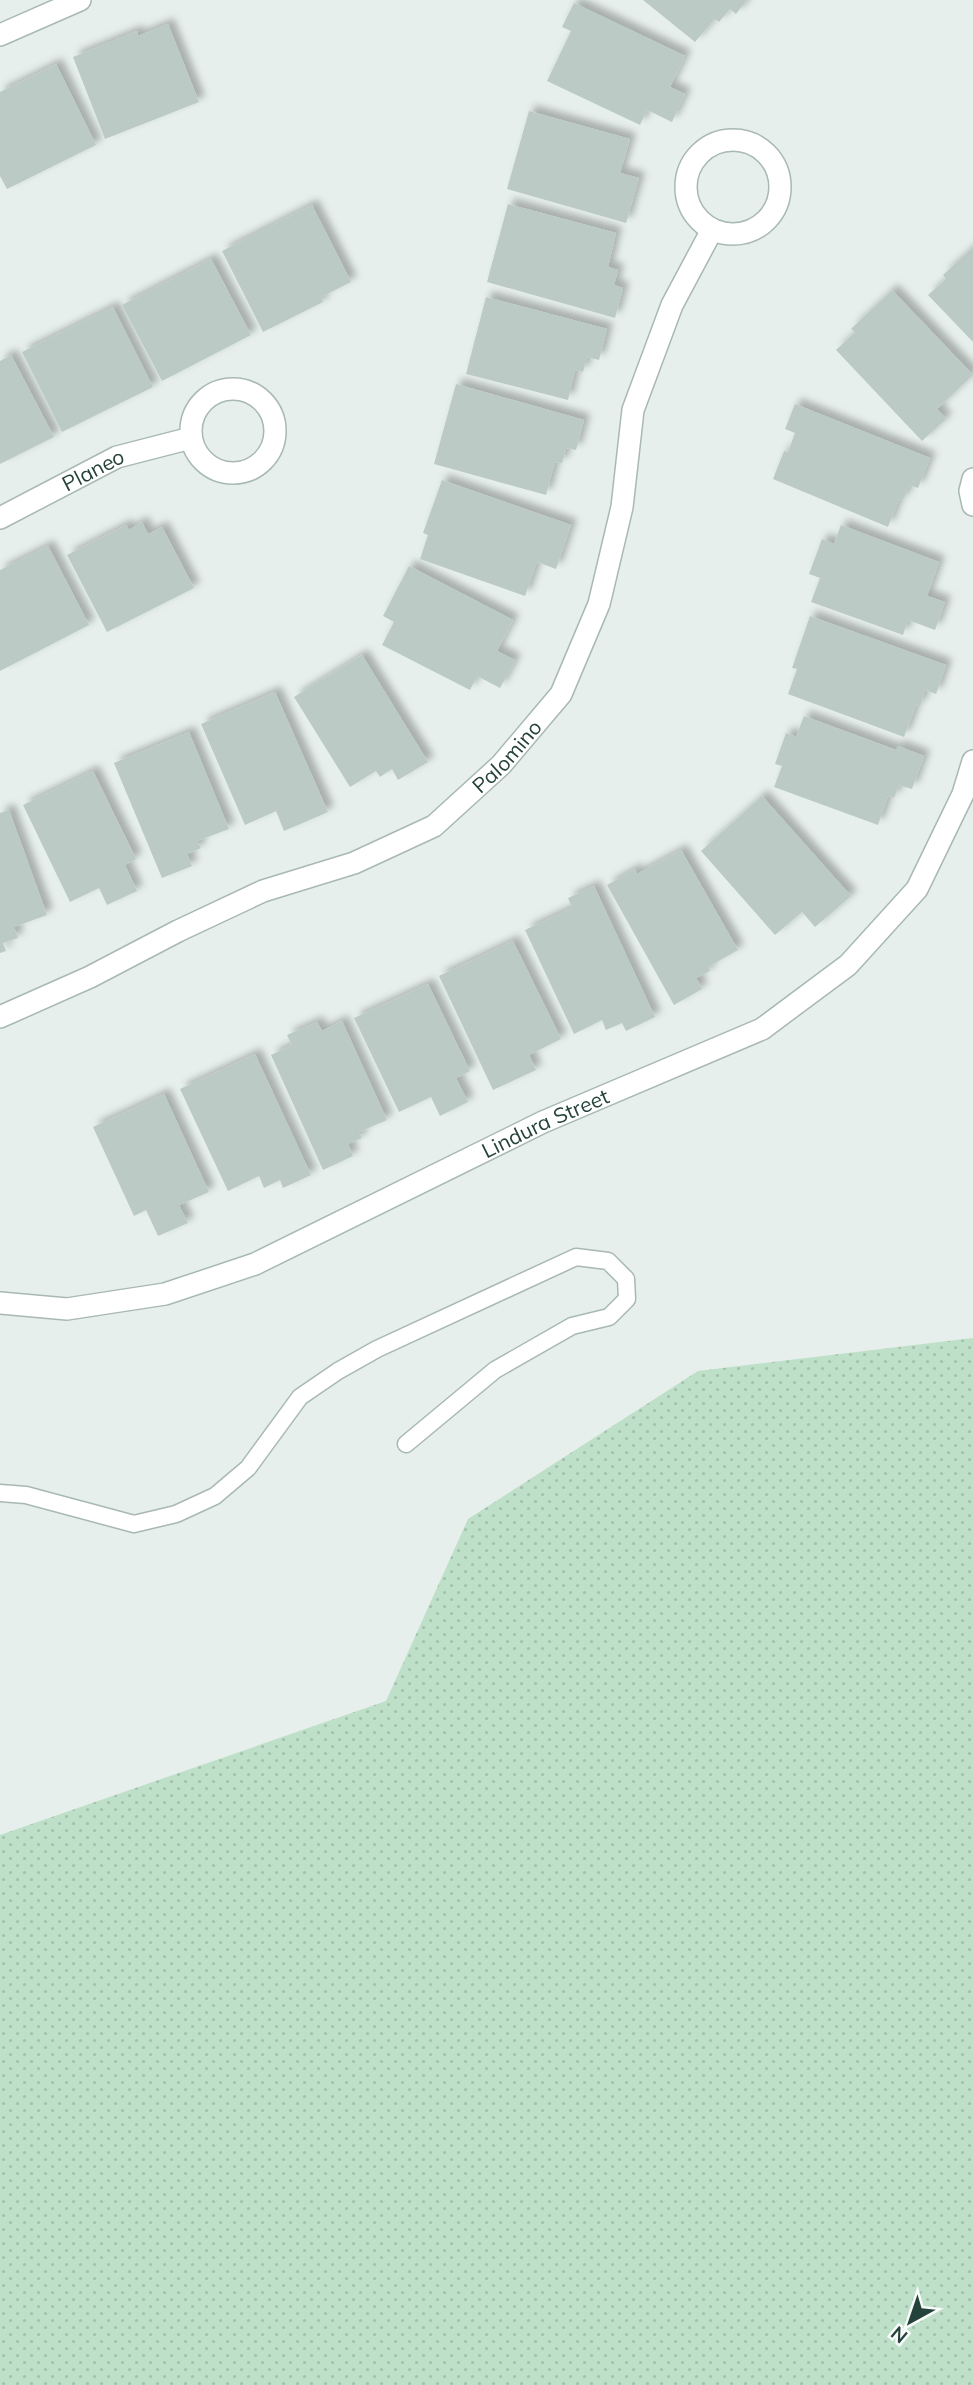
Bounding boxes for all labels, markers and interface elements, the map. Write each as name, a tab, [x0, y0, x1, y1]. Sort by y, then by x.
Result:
street label: Planeo	[57, 443, 127, 496]
street label: Palomino	[466, 714, 547, 798]
street label: Lindura Street	[477, 1083, 613, 1163]
north arrow	[875, 2287, 945, 2357]
text: N	[886, 2321, 912, 2349]

